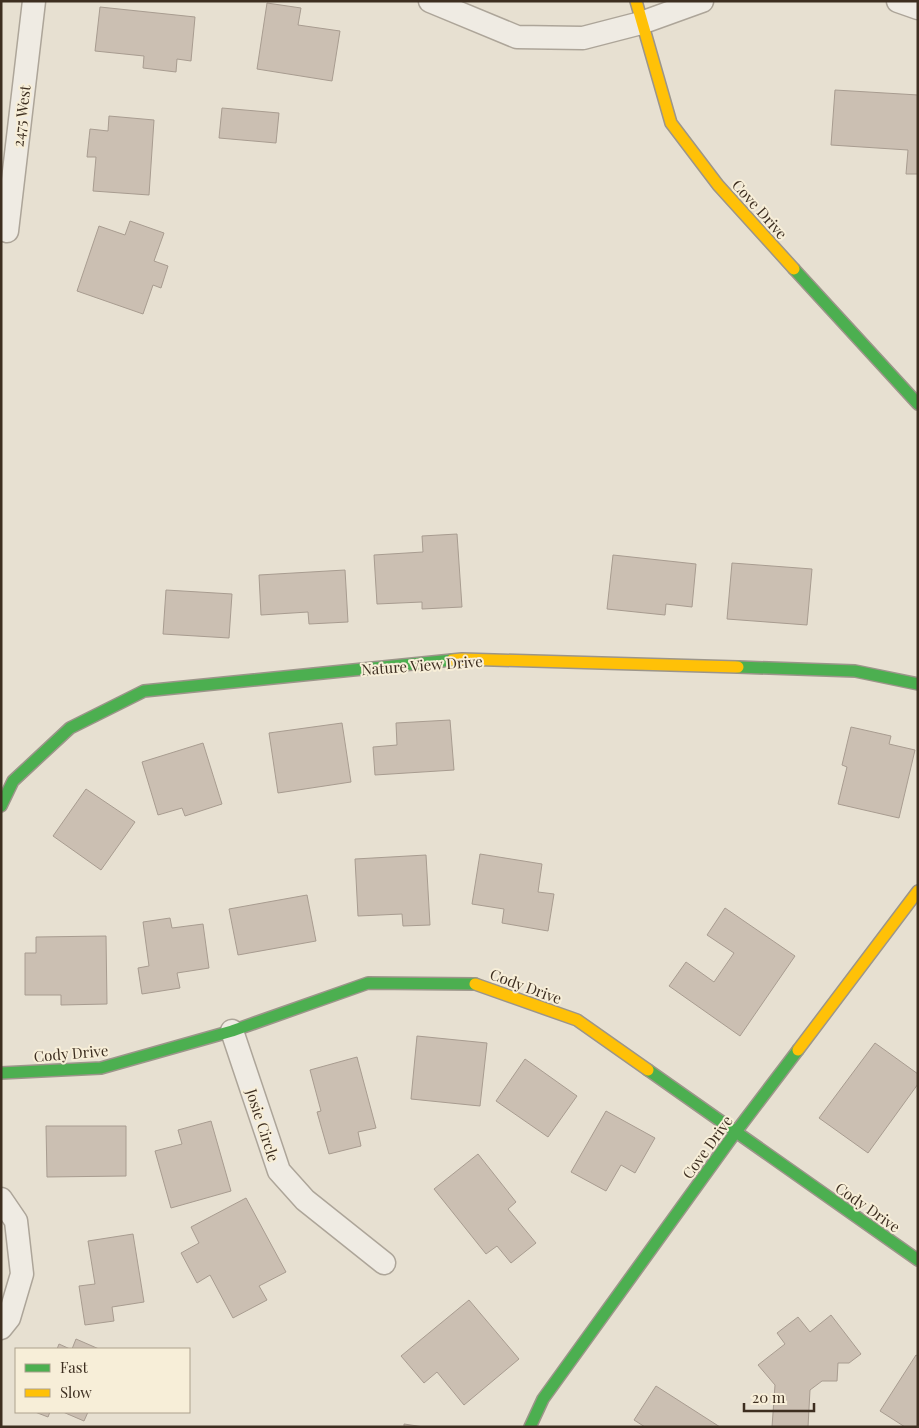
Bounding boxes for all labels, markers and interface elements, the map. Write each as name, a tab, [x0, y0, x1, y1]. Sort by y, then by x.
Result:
street label: 2475 West	[7, 83, 35, 148]
street label: Cove Drive	[728, 175, 792, 243]
street label: Nature View Drive	[361, 651, 483, 679]
street label: Cody Drive	[487, 964, 565, 1008]
street label: Cody Drive	[33, 1040, 109, 1066]
street label: Josie Circle	[242, 1085, 284, 1164]
street label: Cove Drive	[677, 1111, 737, 1183]
street label: Cody Drive	[832, 1177, 904, 1237]
legend	[15, 1348, 190, 1413]
text: Fast	[60, 1357, 89, 1377]
scale bar	[744, 1380, 814, 1412]
text: Slow	[60, 1382, 92, 1402]
text: 20 m	[752, 1387, 786, 1407]

